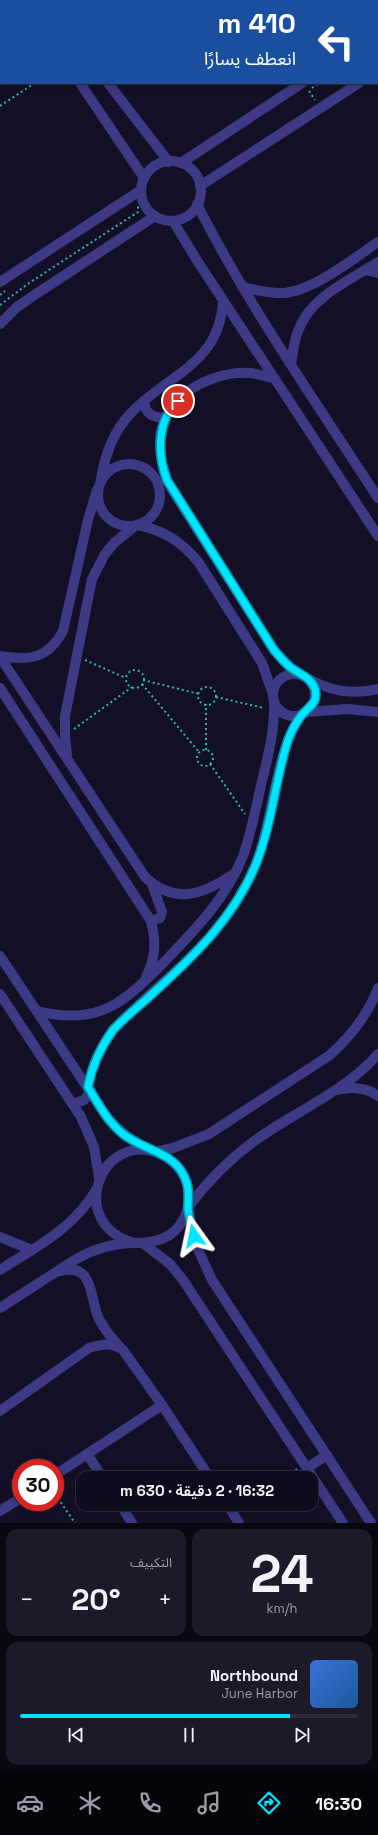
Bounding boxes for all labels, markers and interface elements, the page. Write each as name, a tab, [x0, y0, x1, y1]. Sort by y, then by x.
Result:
text: 410 m	[217, 5, 296, 41]
icon: left	[310, 16, 362, 68]
text: انعطف يسارًا	[204, 47, 296, 70]
pin	[161, 384, 195, 418]
icon: arrive	[167, 390, 189, 412]
position arrow	[173, 1215, 215, 1257]
speed limit sign: 30	[12, 1459, 64, 1511]
text: 16:32 · 2 دقيقة · 630 m	[120, 1481, 274, 1500]
text: 24	[250, 1541, 314, 1607]
text: التكييف	[130, 1554, 172, 1571]
text: 20°	[71, 1580, 121, 1619]
text: −	[20, 1585, 34, 1613]
text: +	[158, 1585, 172, 1613]
text: km/h	[267, 1600, 297, 1617]
text: Northbound	[210, 1666, 298, 1685]
text: June Harbor	[221, 1685, 298, 1702]
icon: previous	[65, 1724, 87, 1746]
icon: pause	[178, 1724, 200, 1746]
icon: next	[291, 1724, 313, 1746]
icon: car	[16, 1789, 44, 1817]
icon: climate	[76, 1789, 104, 1817]
icon: phone	[136, 1789, 164, 1817]
icon: music	[195, 1789, 223, 1817]
icon: directions	[255, 1789, 283, 1817]
text: 16:30	[315, 1792, 362, 1815]

